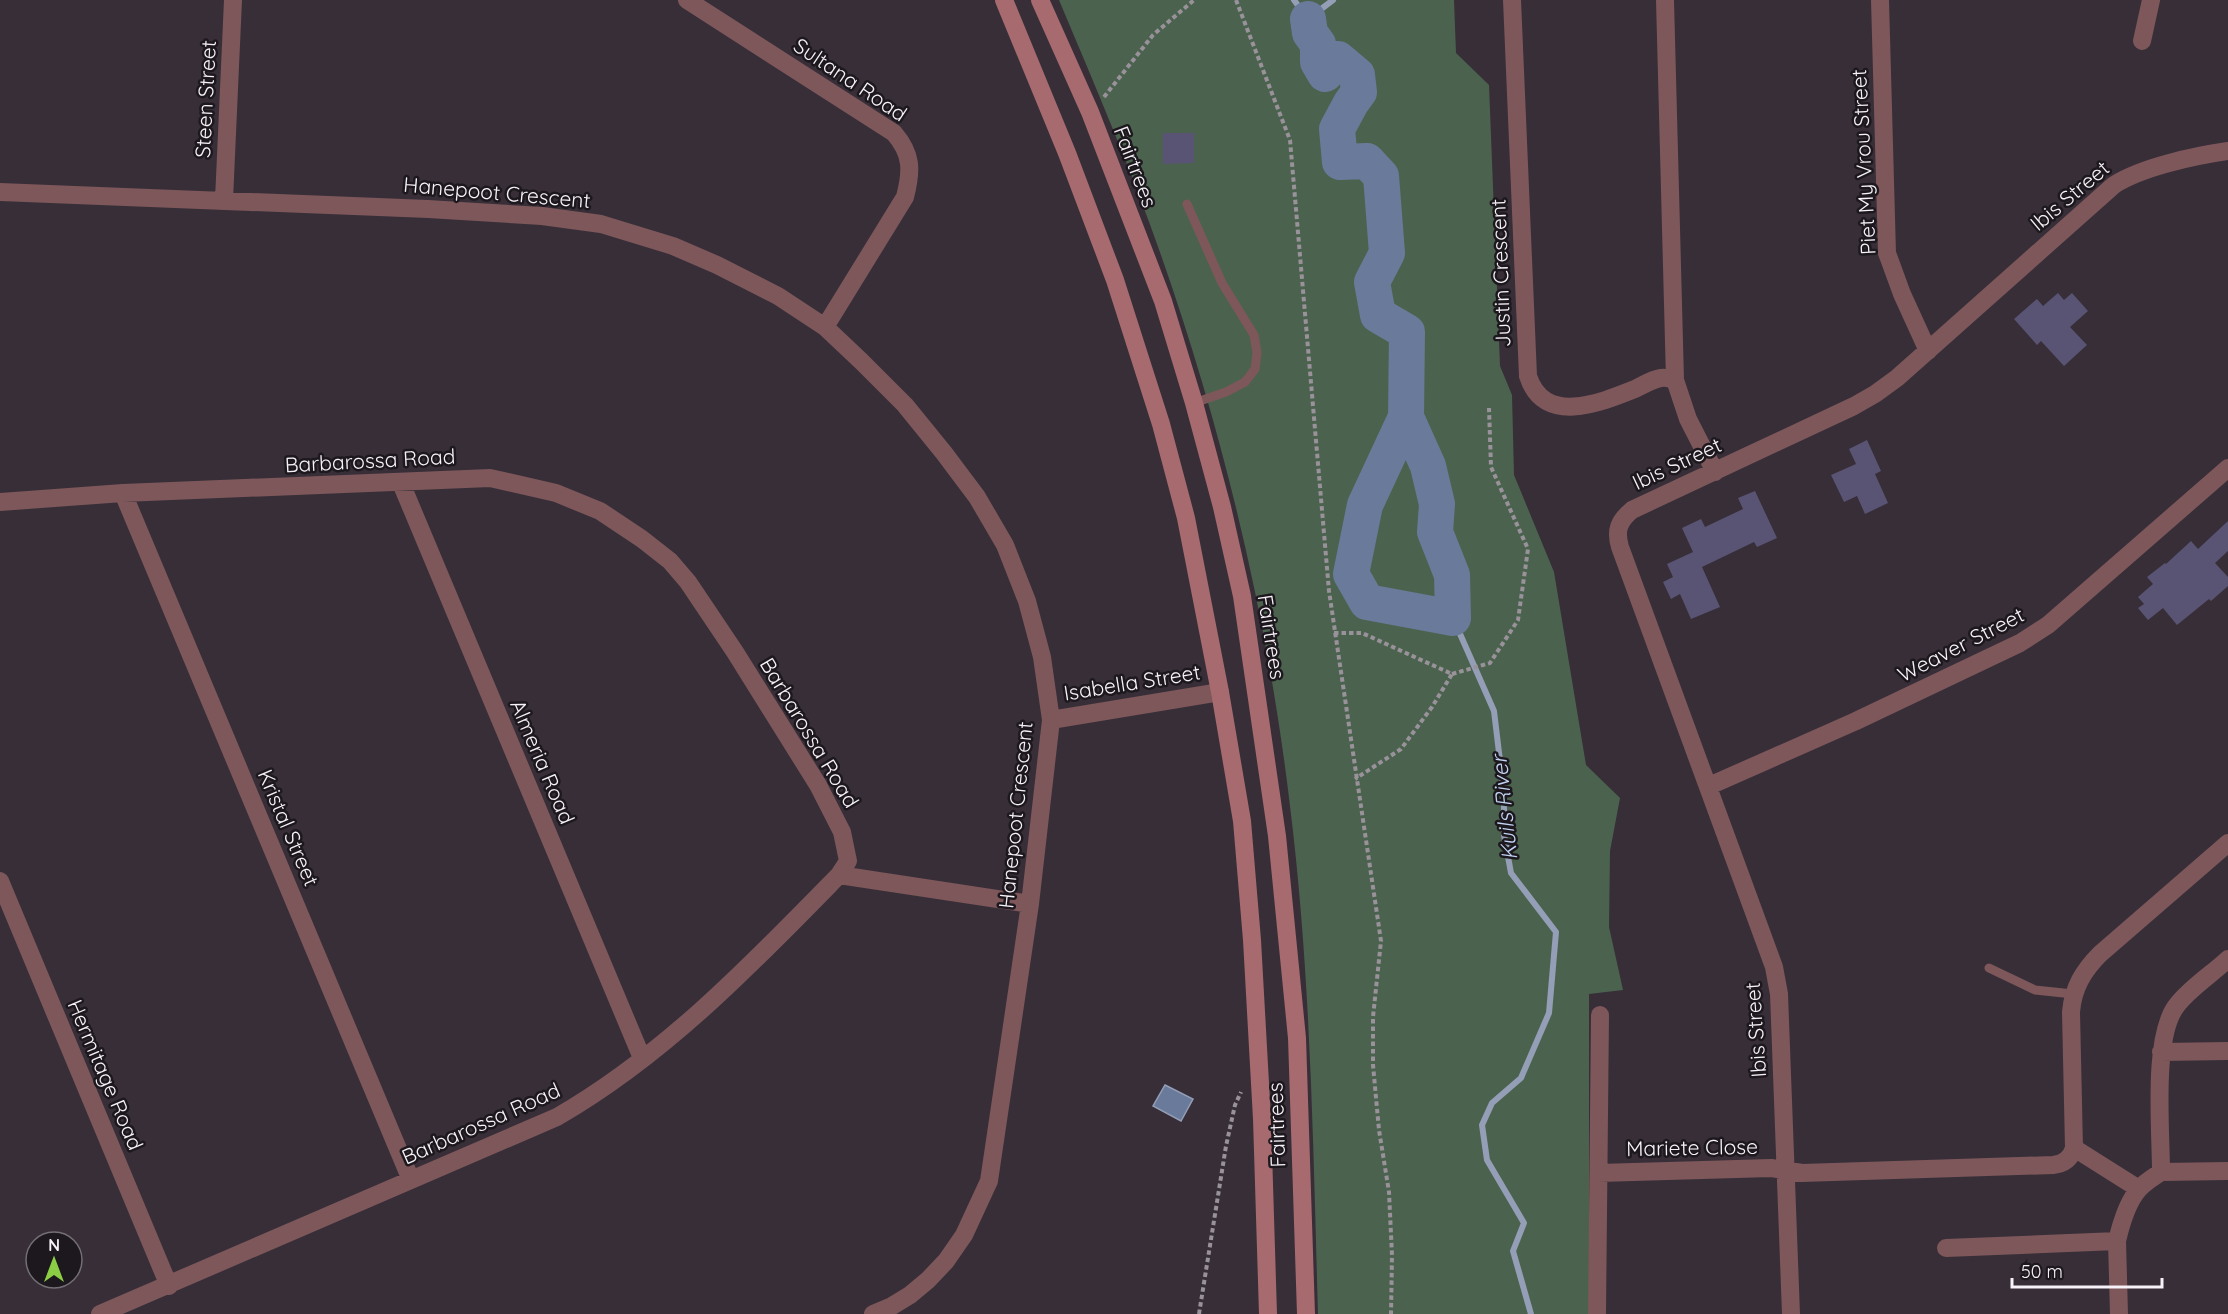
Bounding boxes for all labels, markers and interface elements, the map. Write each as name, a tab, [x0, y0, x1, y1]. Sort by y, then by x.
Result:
street label: Sultana Road	[789, 32, 912, 127]
street label: Steen Street	[189, 39, 221, 158]
street label: Piet My Vrou Street	[1845, 69, 1881, 256]
street label: Fairtrees	[1109, 122, 1163, 211]
street label: Ibis Street	[2024, 155, 2114, 236]
street label: Hanepoot Crescent	[402, 171, 592, 213]
street label: Justin Crescent	[1484, 198, 1516, 348]
street label: Ibis Street	[1628, 431, 1725, 495]
street label: Barbarossa Road	[284, 443, 456, 477]
street label: Fairtrees	[1252, 593, 1291, 681]
street label: Weaver Street	[1893, 601, 2028, 687]
street label: Barbarossa Road	[755, 653, 865, 812]
street label: Isabella Street	[1062, 658, 1202, 706]
street label: Almeria Road	[505, 696, 581, 828]
street label: Hanepoot Crescent	[992, 720, 1038, 910]
water label: Kuils River	[1484, 752, 1523, 862]
street label: Kristal Street	[253, 765, 325, 890]
street label: Ibis Street	[1739, 982, 1771, 1079]
street label: Hermitage Road	[63, 995, 149, 1154]
street label: Barbarossa Road	[397, 1077, 564, 1170]
street label: Fairtrees	[1262, 1082, 1290, 1168]
street label: Mariete Close	[1626, 1133, 1758, 1161]
north arrow	[24, 1230, 84, 1290]
text: N	[48, 1235, 60, 1255]
scale bar	[2012, 1251, 2162, 1289]
text: 50 m	[2021, 1260, 2063, 1283]

